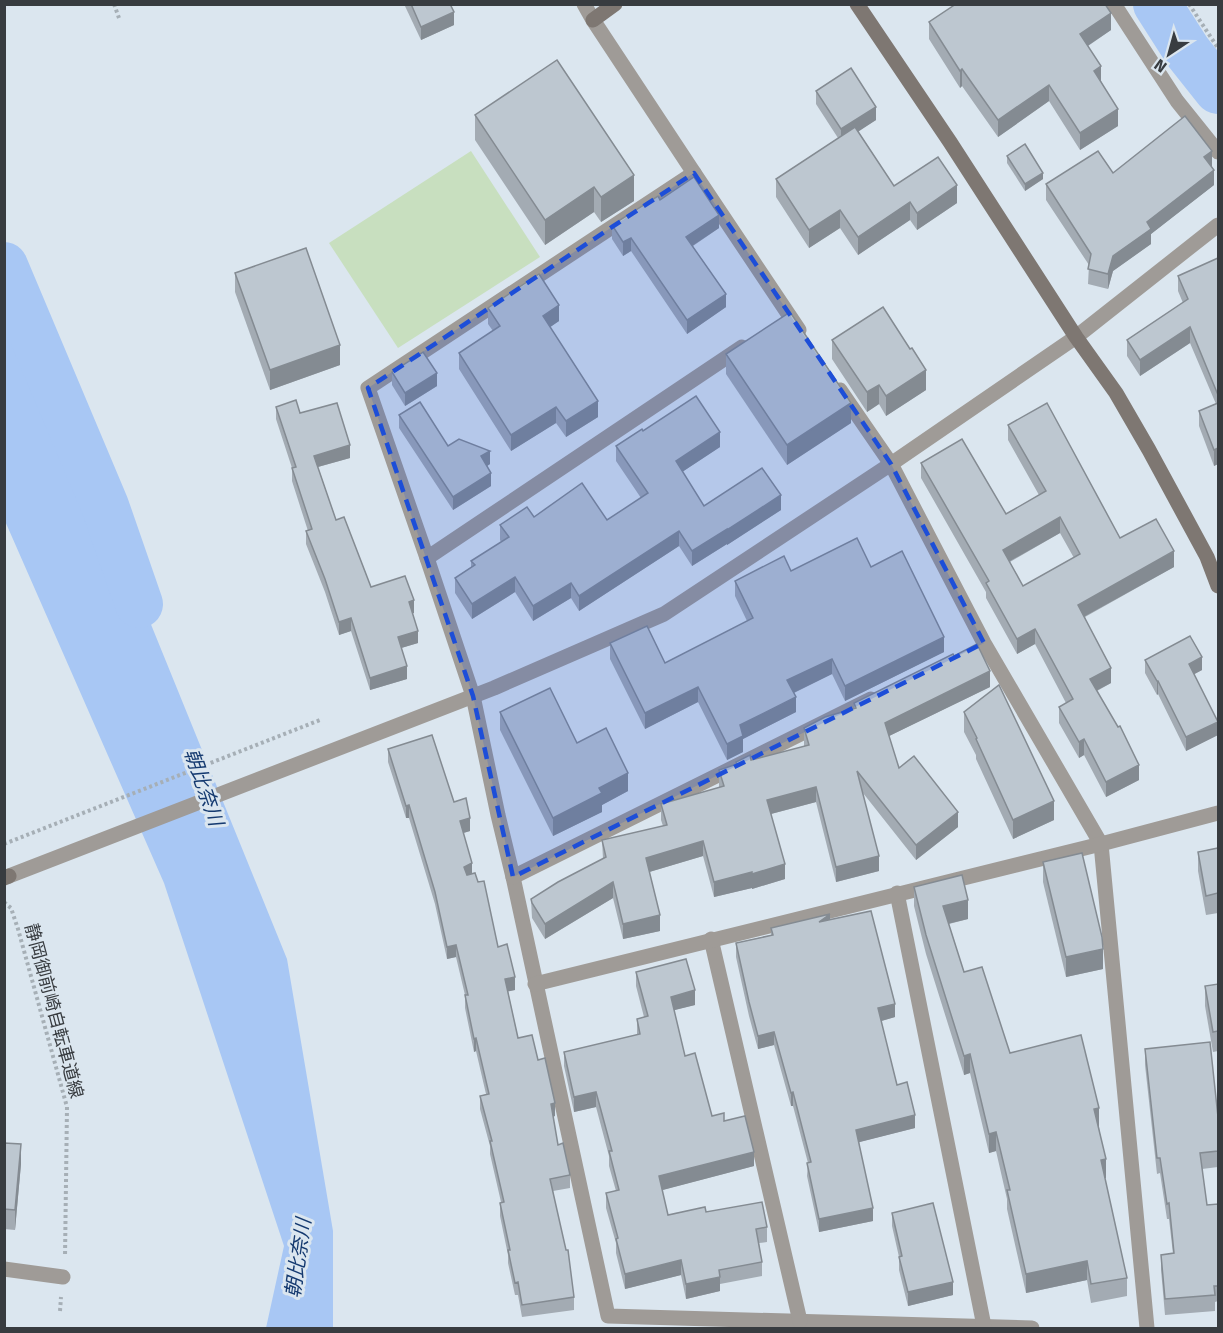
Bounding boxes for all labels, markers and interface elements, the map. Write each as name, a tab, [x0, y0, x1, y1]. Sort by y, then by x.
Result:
north arrow	[1139, 24, 1199, 84]
text: N	[1151, 55, 1170, 77]
water label: 朝比奈川	[180, 745, 229, 831]
street label: 静岡御前崎自転車道線	[20, 921, 88, 1101]
water label: 朝比奈川	[281, 1215, 316, 1299]

